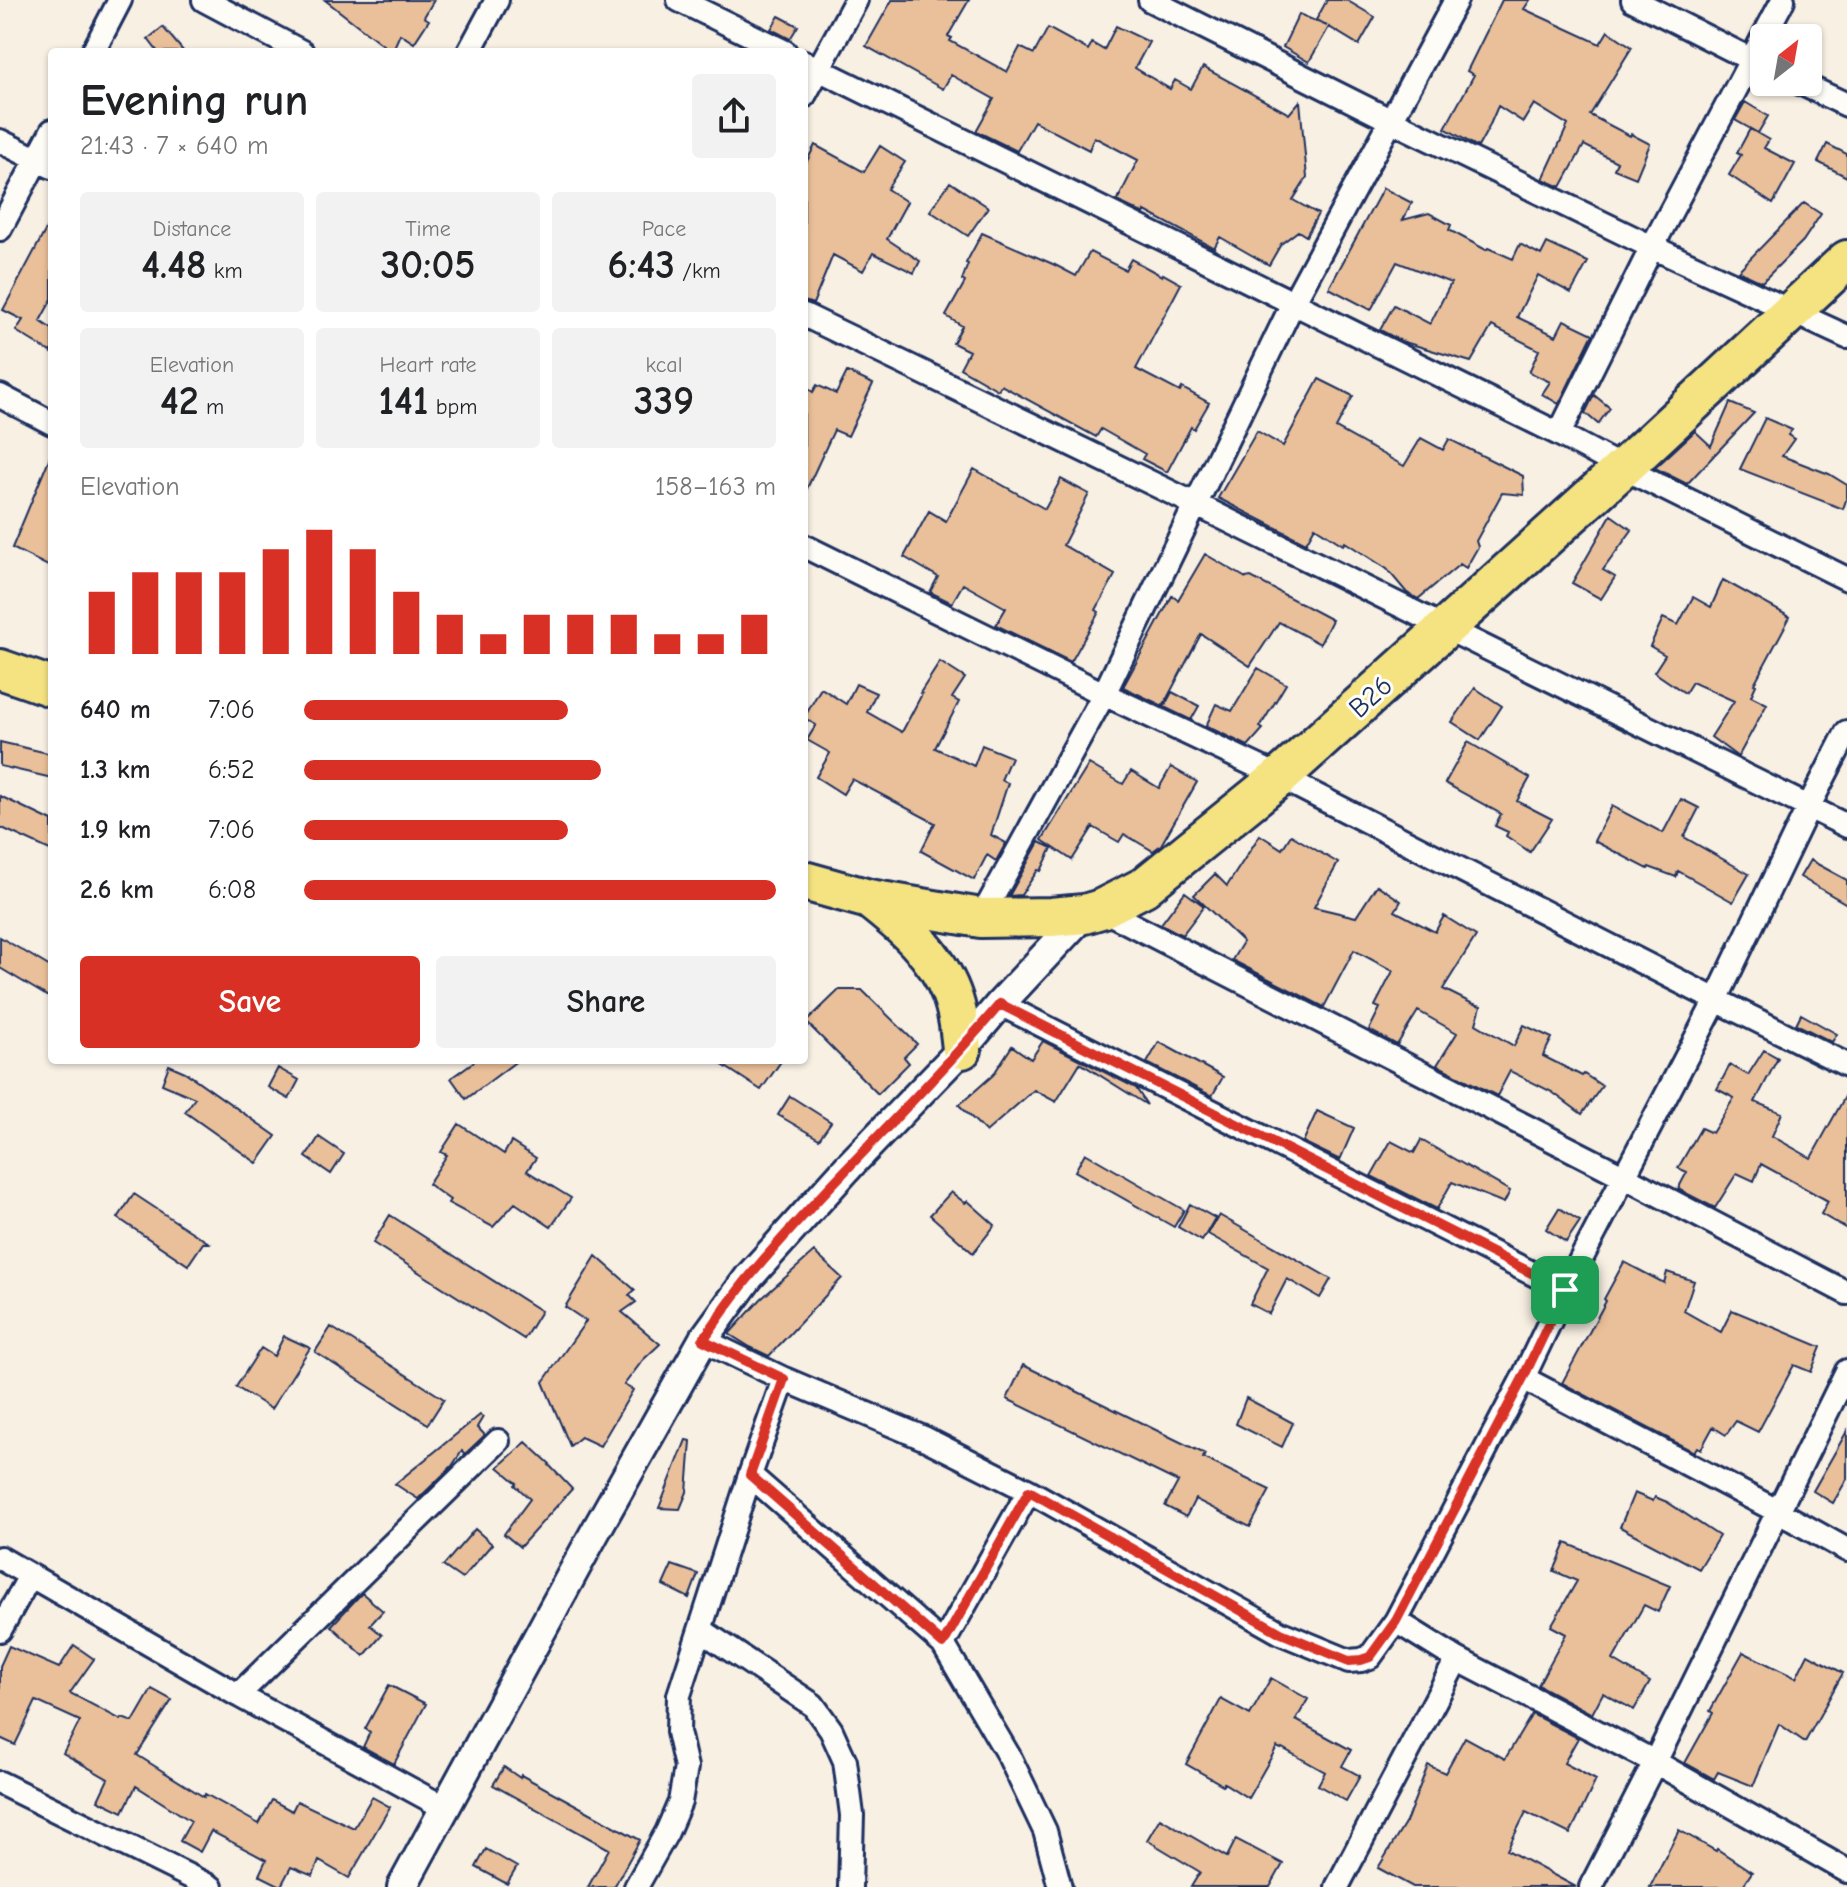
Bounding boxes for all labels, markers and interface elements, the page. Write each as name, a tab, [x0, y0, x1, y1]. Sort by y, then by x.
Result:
north arrow	[1750, 24, 1822, 96]
map controls	[1750, 24, 1822, 96]
button: share	[692, 74, 776, 158]
text: Evening run	[80, 75, 308, 126]
text: 21:43 · 7 × 640 m	[80, 131, 268, 161]
text: Distance	[153, 216, 231, 242]
text: Time	[405, 216, 451, 242]
text: Pace	[642, 216, 686, 242]
text: 4.48	[141, 242, 207, 288]
text: 30:05	[381, 242, 476, 288]
text: 6:43	[607, 242, 675, 288]
text: km	[207, 258, 243, 284]
text: /km	[675, 258, 721, 284]
text: Elevation	[150, 352, 234, 378]
text: Heart rate	[380, 352, 477, 378]
text: kcal	[646, 352, 682, 378]
text: 42	[160, 378, 199, 424]
text: 141	[379, 378, 428, 424]
text: 339	[634, 378, 694, 424]
text: m	[199, 394, 224, 420]
text: bpm	[428, 394, 477, 420]
text: Elevation	[80, 472, 180, 502]
text: 158–163 m	[655, 472, 776, 502]
street label: B26	[1342, 669, 1399, 724]
text: 640 m	[80, 695, 151, 725]
text: 7:06	[208, 695, 255, 725]
text: 1.3 km	[80, 755, 150, 785]
text: 6:52	[208, 755, 255, 785]
text: 1.9 km	[80, 815, 151, 845]
text: 7:06	[208, 815, 255, 845]
text: 2.6 km	[80, 875, 154, 905]
text: 6:08	[208, 875, 256, 905]
button: Save	[80, 956, 420, 1048]
button: Share	[436, 956, 776, 1048]
pin	[1531, 1256, 1599, 1324]
icon: arrive	[1543, 1268, 1587, 1312]

